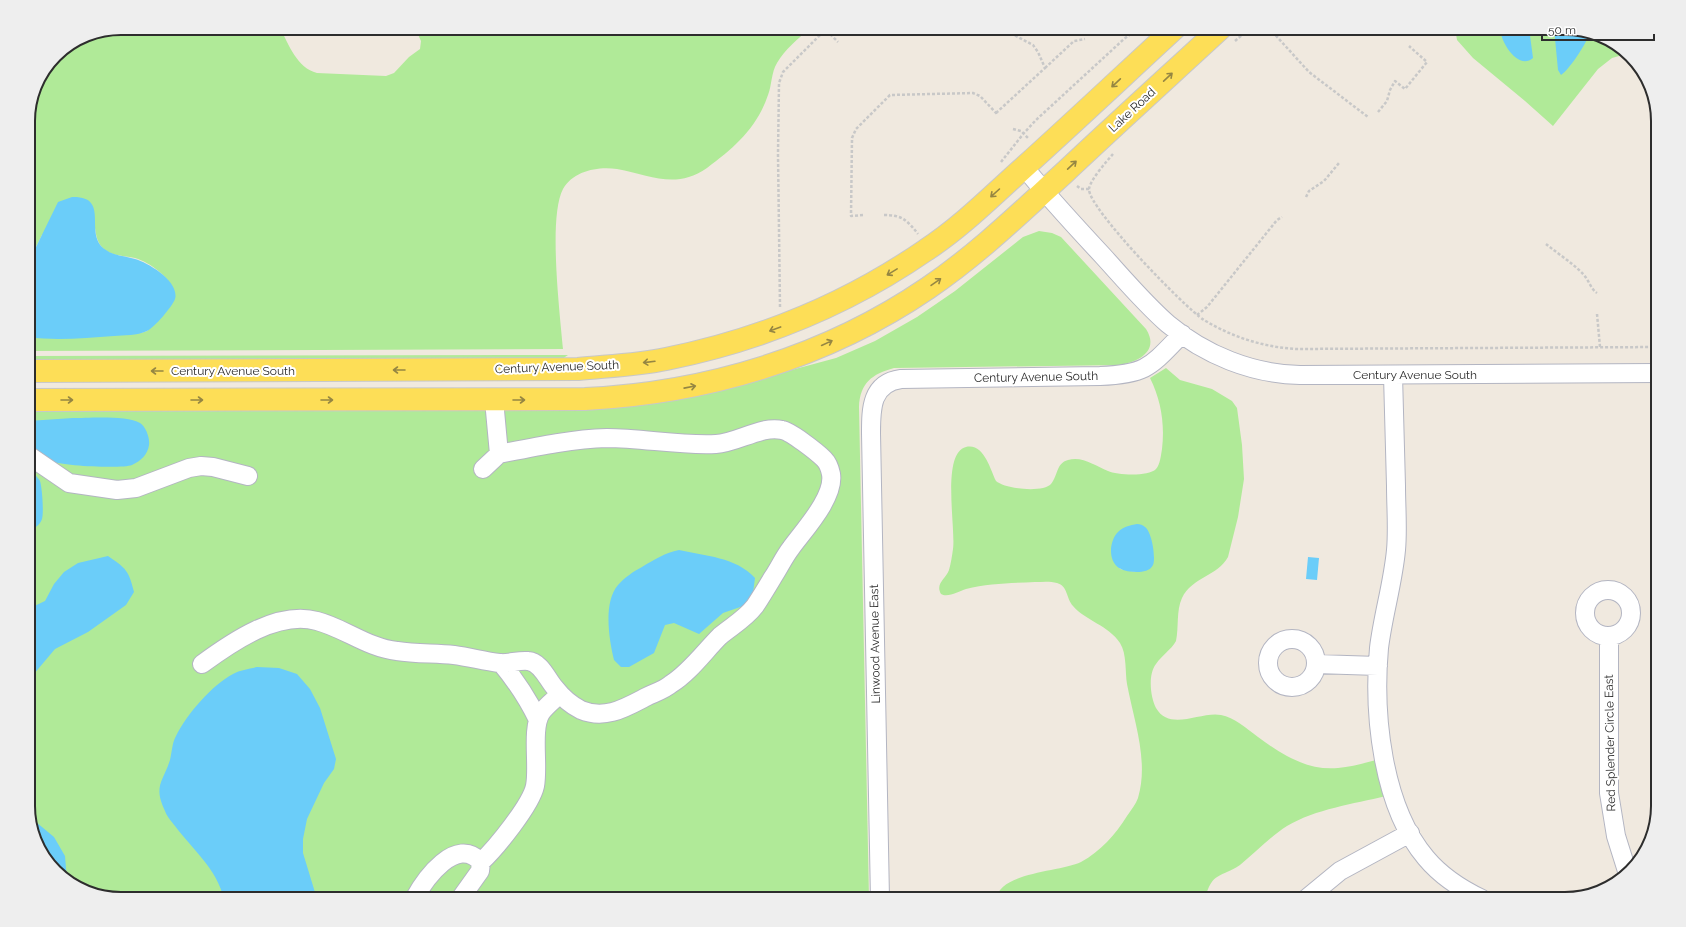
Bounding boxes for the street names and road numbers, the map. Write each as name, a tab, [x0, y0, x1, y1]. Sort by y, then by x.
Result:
street label: Lake Road	[1106, 85, 1158, 135]
street label: Century Avenue South	[495, 358, 619, 376]
street label: Century Avenue South	[171, 364, 295, 378]
street label: Century Avenue South	[1353, 368, 1477, 382]
street label: Century Avenue South	[974, 369, 1098, 385]
street label: Linwood Avenue East	[867, 584, 883, 704]
street label: Red Splender Circle East	[1602, 674, 1618, 812]

